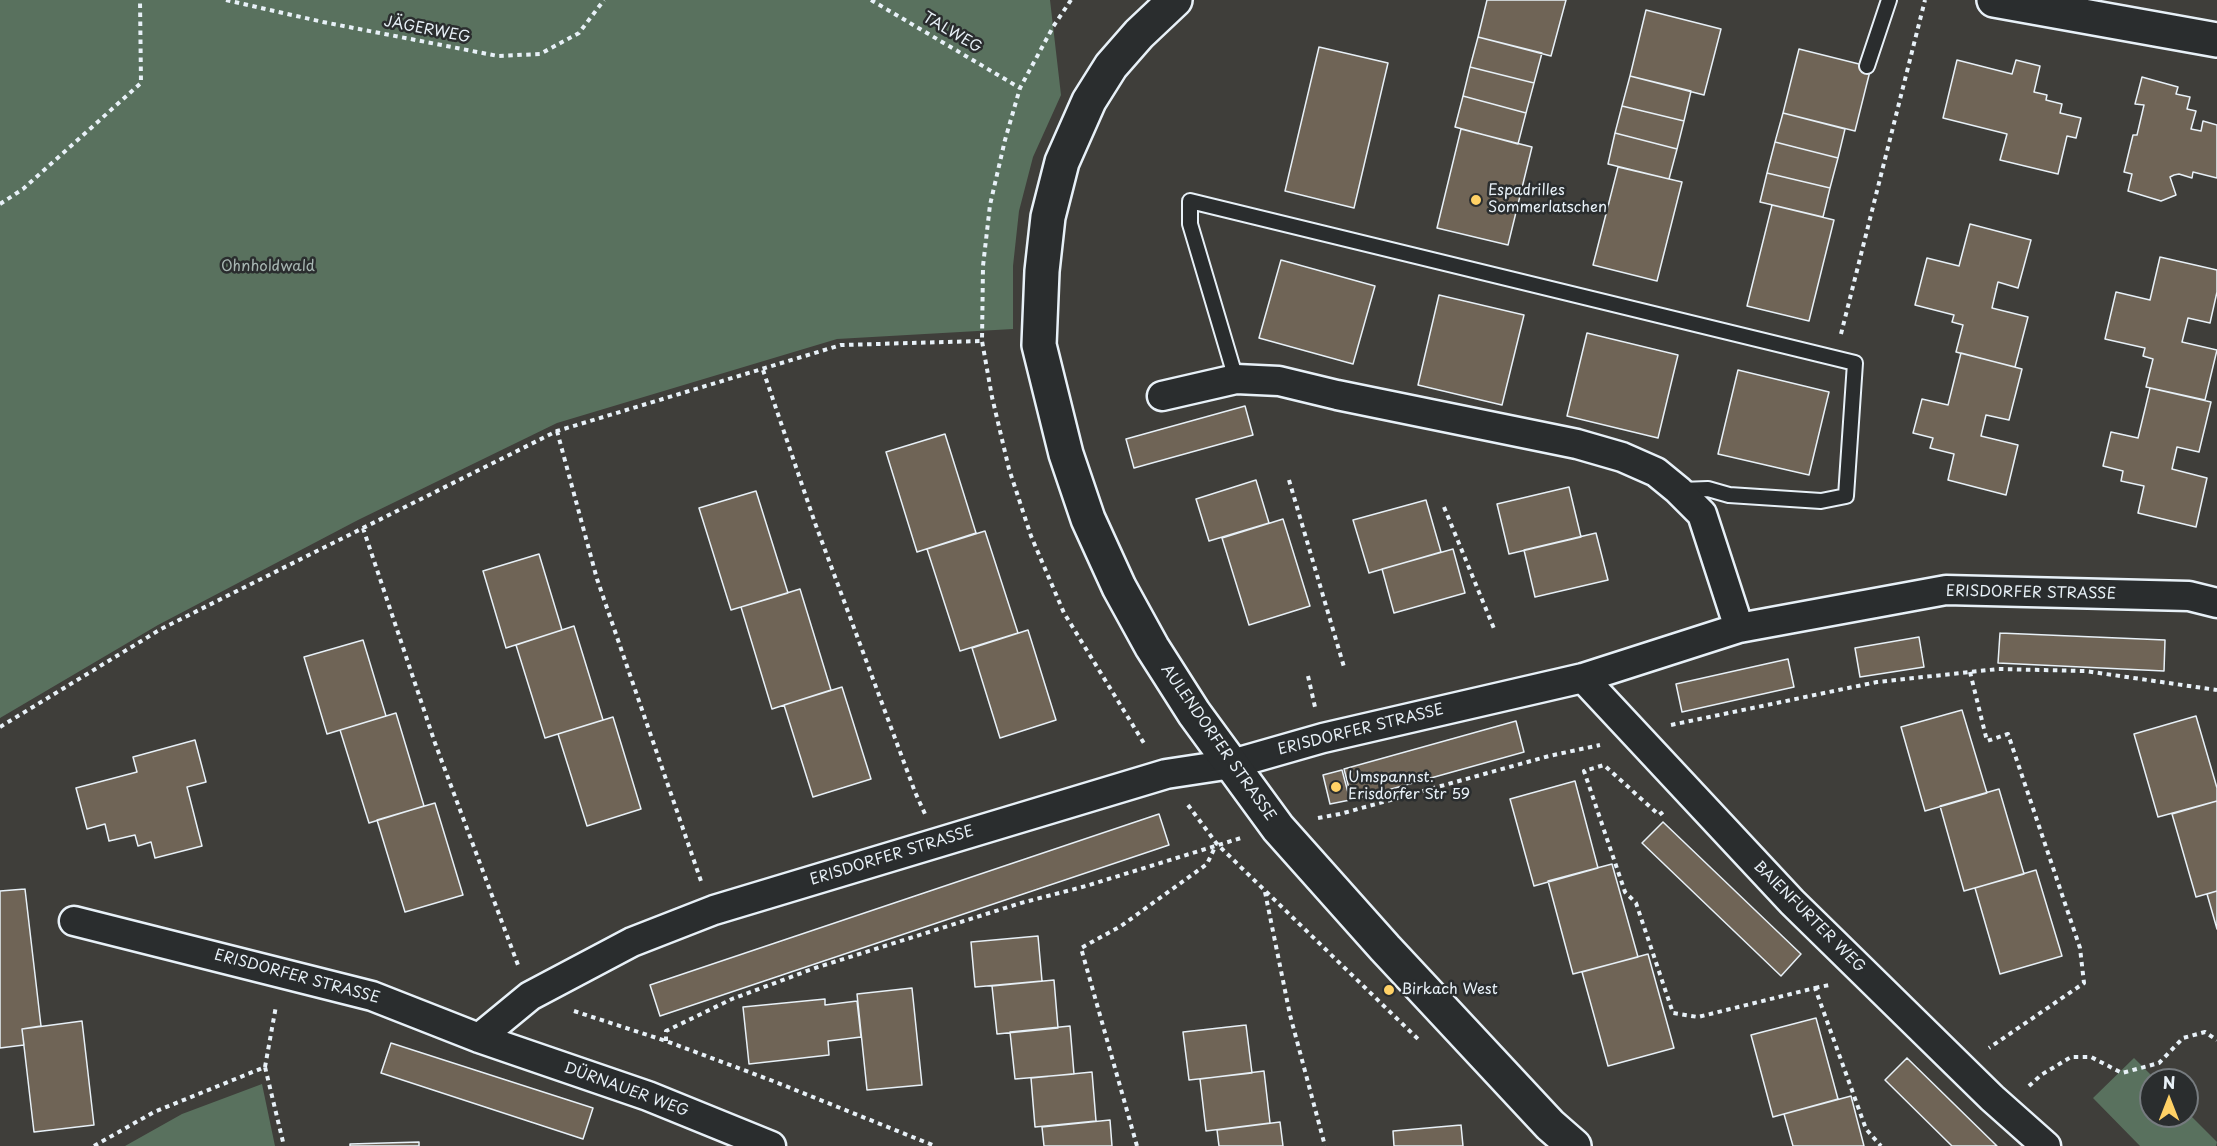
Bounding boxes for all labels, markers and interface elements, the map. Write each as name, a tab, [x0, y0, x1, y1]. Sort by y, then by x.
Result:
street label: TALWEG	[919, 9, 985, 57]
street label: JÄGERWEG	[382, 13, 472, 47]
place label: Espadrilles Sommerlatschen	[1488, 182, 1607, 217]
marker: Espadrilles Sommerlatschen	[1469, 193, 1483, 207]
park label: Ohnholdwald	[221, 258, 315, 276]
street label: ERISDORFER STRASSE	[1946, 583, 2116, 603]
street label: AULENDORFER STRASSE	[1157, 661, 1279, 825]
street label: ERISDORFER STRASSE	[1276, 701, 1446, 759]
place label: Umspannst. Erisdorfer Str 59	[1348, 769, 1470, 804]
marker: Umspannst. Erisdorfer Str 59	[1329, 780, 1343, 794]
street label: ERISDORFER STRASSE	[808, 822, 976, 890]
street label: BAIENFURTER WEG	[1750, 858, 1868, 976]
street label: ERISDORFER STRASSE	[212, 946, 382, 1008]
place label: Birkach West	[1401, 981, 1498, 999]
marker: Birkach West	[1382, 983, 1396, 997]
street label: DÜRNAUER WEG	[561, 1059, 691, 1121]
north arrow	[2139, 1068, 2199, 1128]
text: N	[2163, 1070, 2175, 1094]

